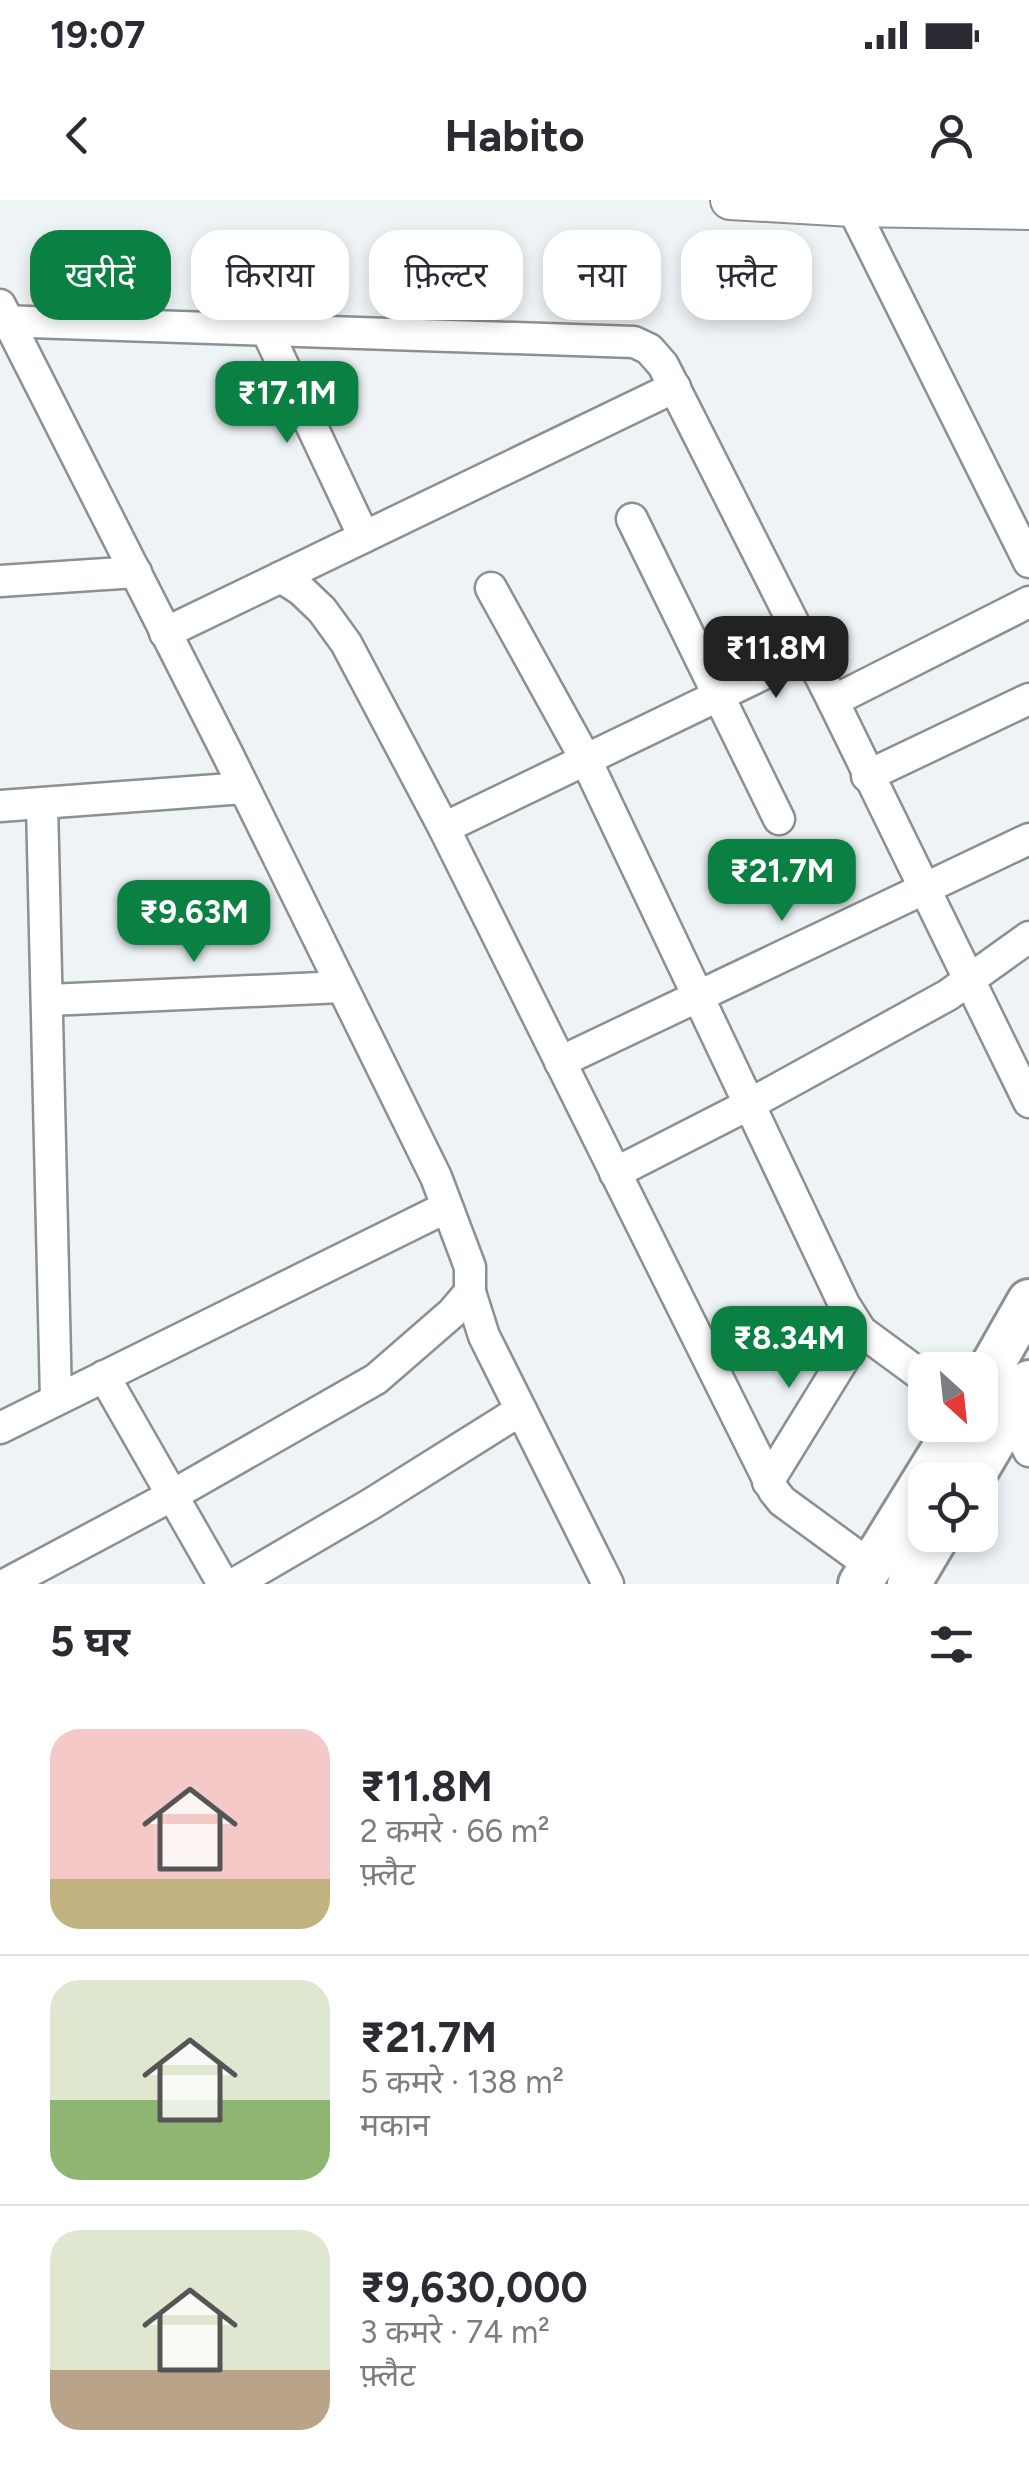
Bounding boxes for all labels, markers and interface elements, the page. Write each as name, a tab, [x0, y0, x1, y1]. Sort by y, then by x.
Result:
text: 19:07	[50, 12, 145, 58]
icon: back	[50, 108, 105, 163]
text: Habito	[444, 108, 585, 162]
icon: person	[924, 108, 979, 163]
chip: खरीदें	[30, 230, 171, 320]
chip: किराया	[191, 230, 349, 320]
chip: फ़िल्टर	[369, 230, 523, 320]
chip: नया	[543, 230, 661, 320]
chip: फ़्लैट	[681, 230, 812, 320]
pin: ₹17.1M	[206, 361, 368, 446]
text: ₹17.1M	[237, 374, 337, 412]
pin: ₹11.8M	[695, 616, 857, 701]
text: ₹11.8M	[725, 629, 827, 667]
pin: ₹21.7M	[701, 839, 863, 924]
text: ₹21.7M	[730, 852, 834, 890]
pin: ₹9.63M	[113, 880, 275, 965]
text: ₹9.63M	[139, 893, 249, 931]
pin: ₹8.34M	[708, 1306, 870, 1391]
text: ₹8.34M	[733, 1319, 845, 1357]
north arrow	[908, 1352, 998, 1442]
map controls	[908, 1352, 998, 1552]
button: locate	[908, 1462, 998, 1552]
text: 5 घर	[50, 1616, 130, 1667]
icon: filters	[924, 1617, 979, 1672]
text: ₹11.8M	[360, 1761, 493, 1812]
icon: home	[130, 1769, 250, 1889]
text: 2 कमरे · 66 m²	[360, 1812, 549, 1850]
text: फ़्लैट	[360, 1855, 415, 1893]
text: ₹21.7M	[360, 2012, 497, 2063]
icon: home	[130, 2020, 250, 2140]
text: 5 कमरे · 138 m²	[360, 2063, 564, 2101]
text: मकान	[360, 2106, 430, 2144]
text: ₹9,630,000	[360, 2262, 588, 2313]
icon: home	[130, 2270, 250, 2390]
text: 3 कमरे · 74 m²	[360, 2313, 550, 2351]
text: फ़्लैट	[360, 2356, 415, 2394]

